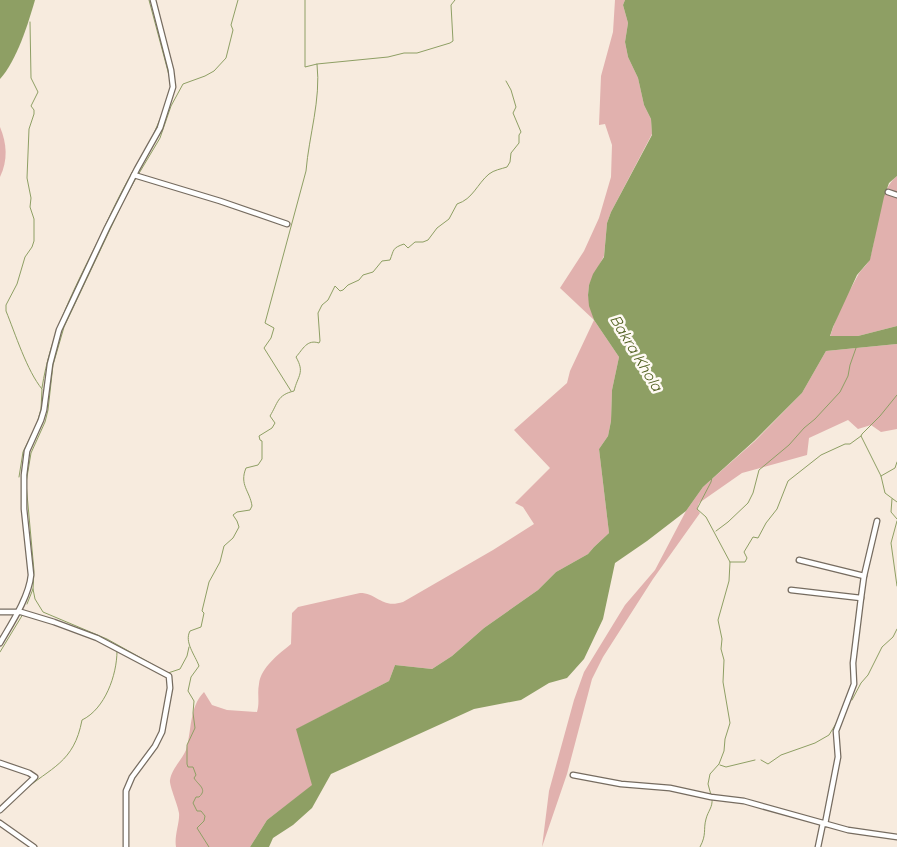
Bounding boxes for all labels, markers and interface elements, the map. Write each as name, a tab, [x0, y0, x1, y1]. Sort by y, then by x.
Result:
water label: Bakra Khola	[606, 311, 667, 395]

